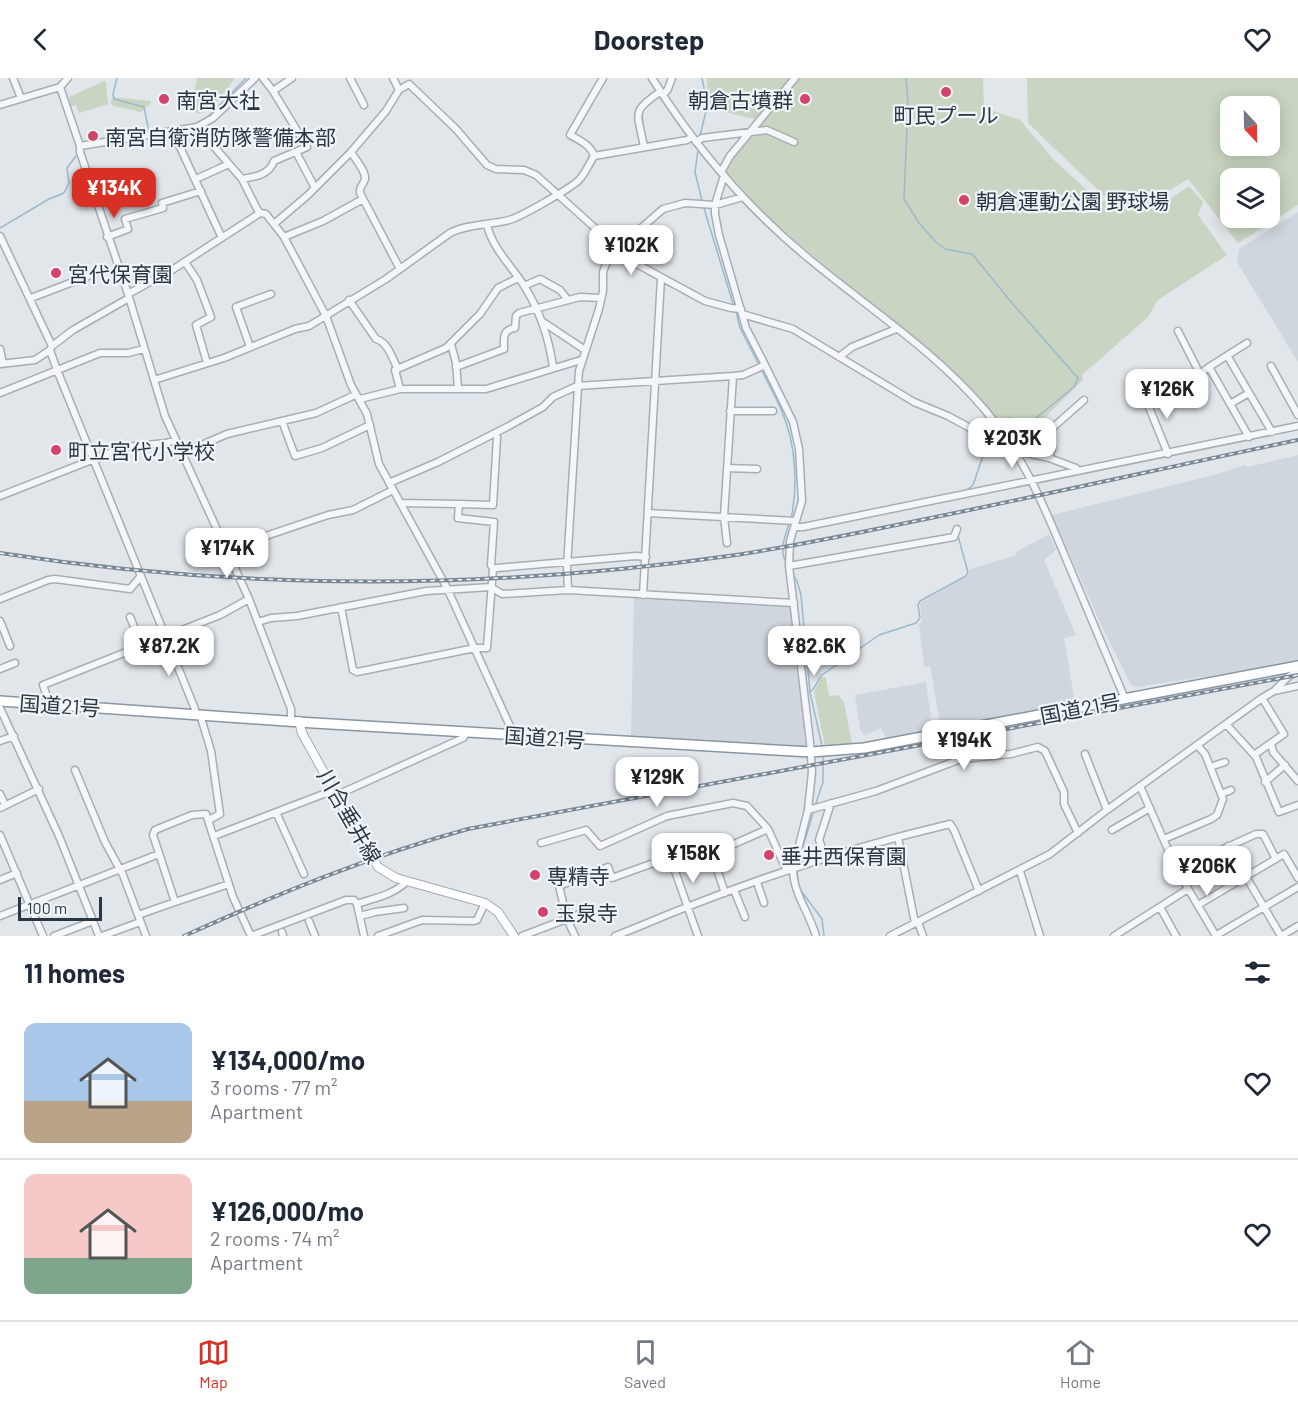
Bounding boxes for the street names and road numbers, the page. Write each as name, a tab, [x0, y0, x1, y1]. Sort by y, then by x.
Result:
street label: 国道21号	[1038, 688, 1122, 728]
street label: 国道21号	[19, 690, 101, 720]
street label: 国道21号	[504, 722, 586, 752]
street label: 川合垂井線	[313, 764, 387, 868]

